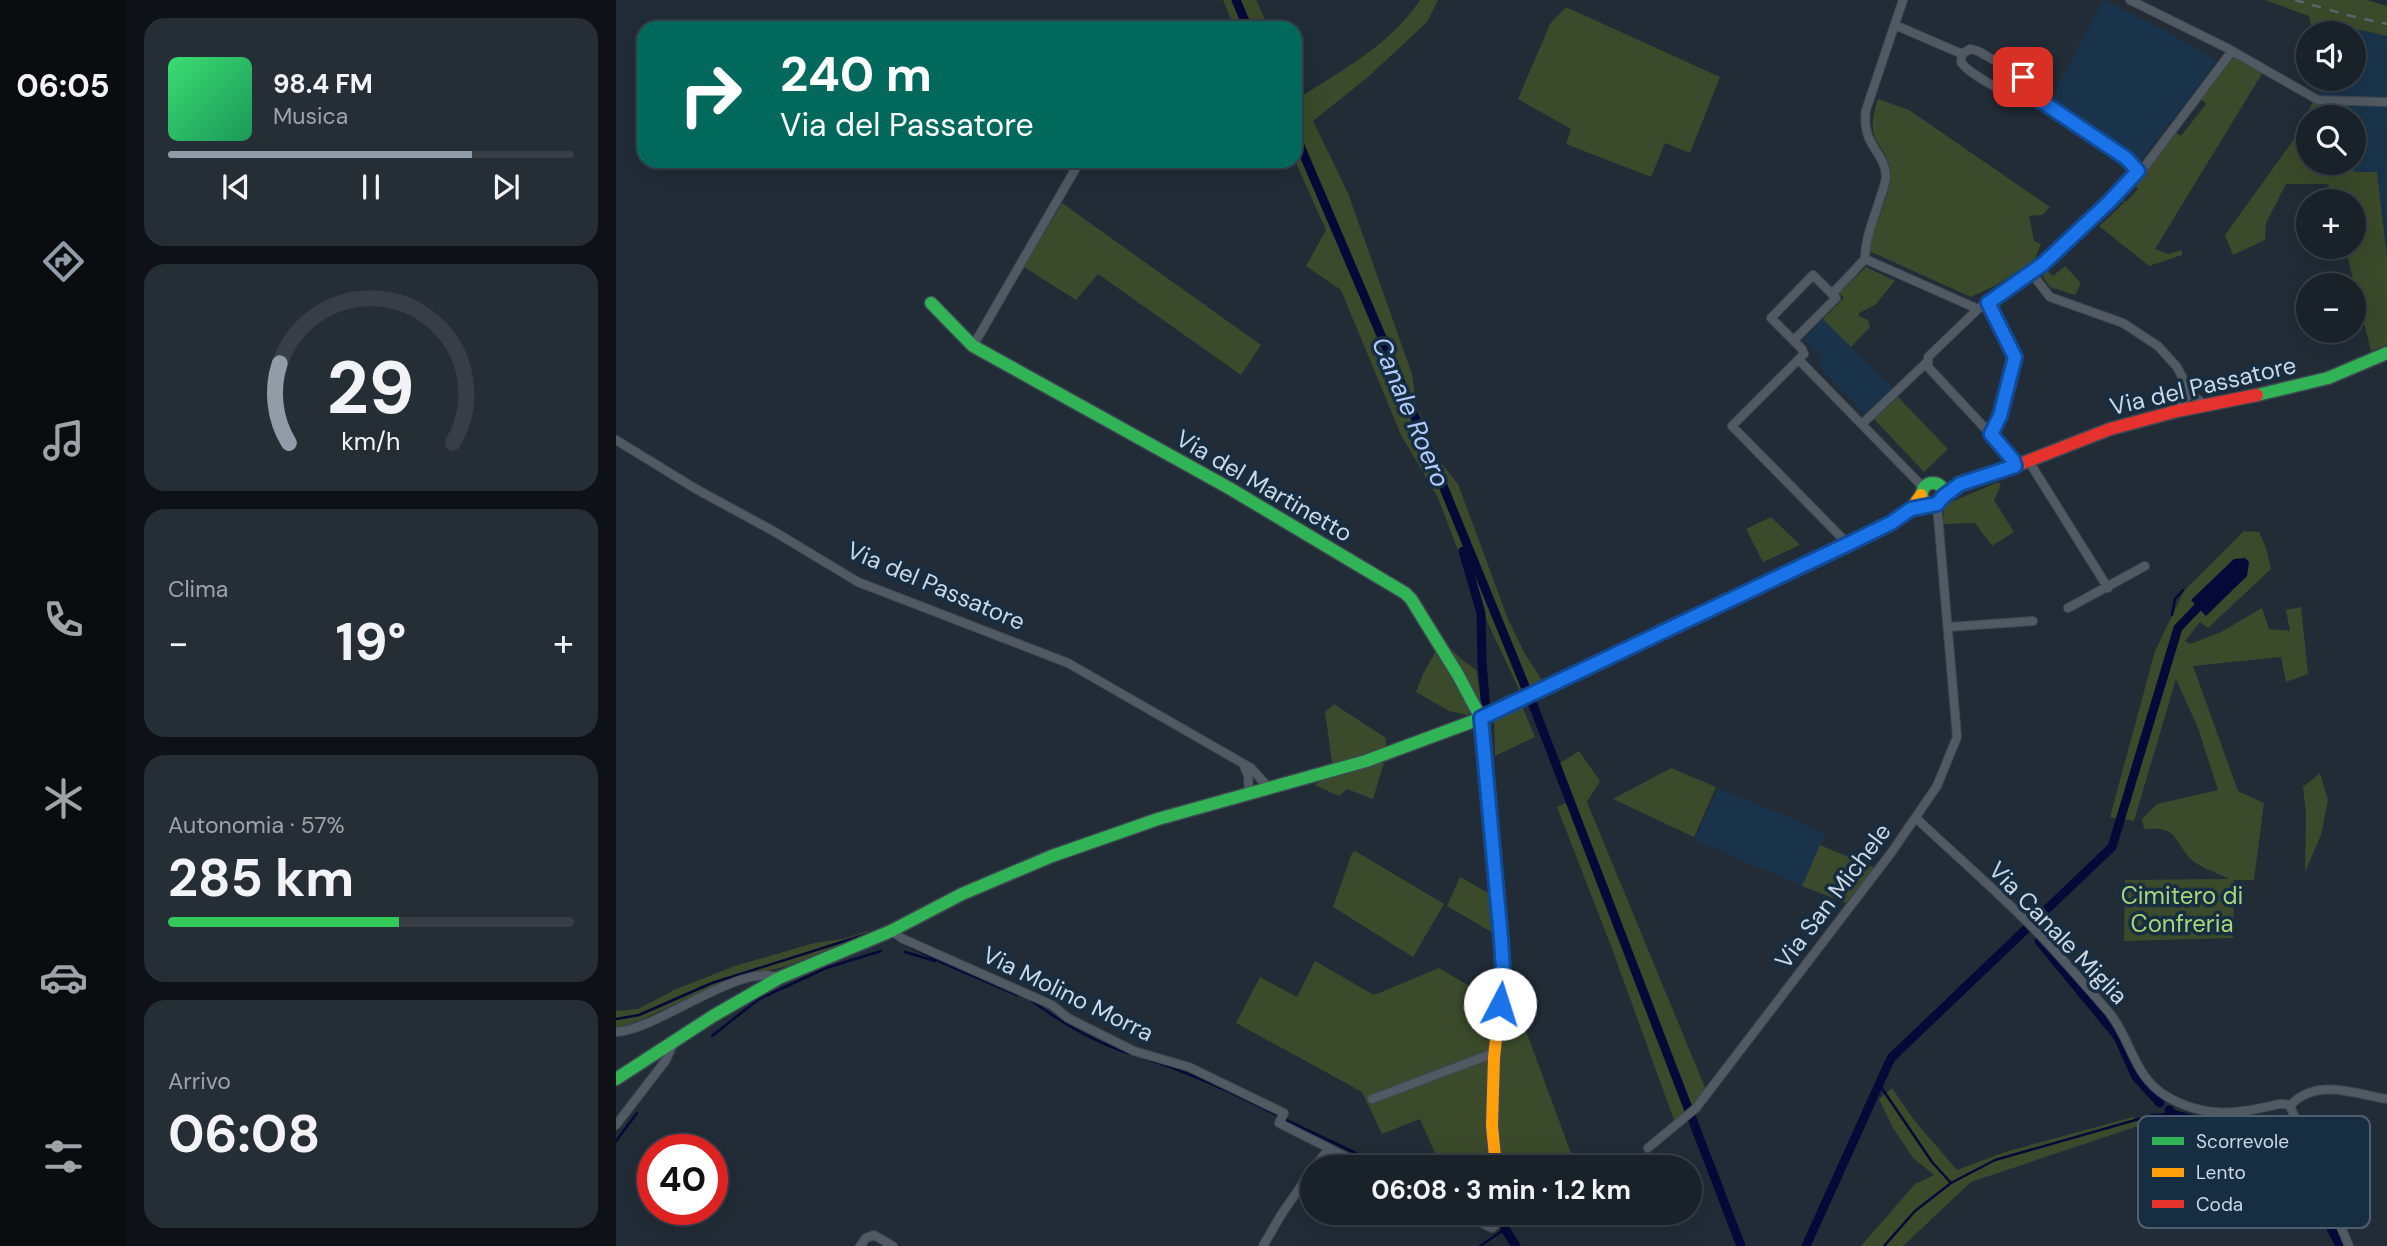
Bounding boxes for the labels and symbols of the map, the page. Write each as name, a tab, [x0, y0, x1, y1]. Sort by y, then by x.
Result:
pin	[1993, 47, 2053, 107]
water label: Canale Roero	[1364, 332, 1458, 492]
street label: Via del Passatore	[2107, 349, 2299, 422]
street label: Via del Martinetto	[1170, 422, 1358, 549]
street label: Via del Passatore	[843, 534, 1030, 637]
street label: Via San Michele	[1768, 817, 1897, 975]
street label: Via Canale Miglia	[1982, 855, 2135, 1011]
park label: Cimitero di Confreria	[2121, 880, 2243, 939]
street label: Via Molino Morra	[978, 939, 1159, 1048]
position arrow	[1463, 967, 1537, 1041]
legend	[2138, 1116, 2370, 1228]
text: Scorrevole	[2196, 1129, 2289, 1154]
speed limit sign: 40	[637, 1134, 728, 1225]
text: Lento	[2196, 1160, 2246, 1185]
text: Coda	[2196, 1192, 2243, 1217]

